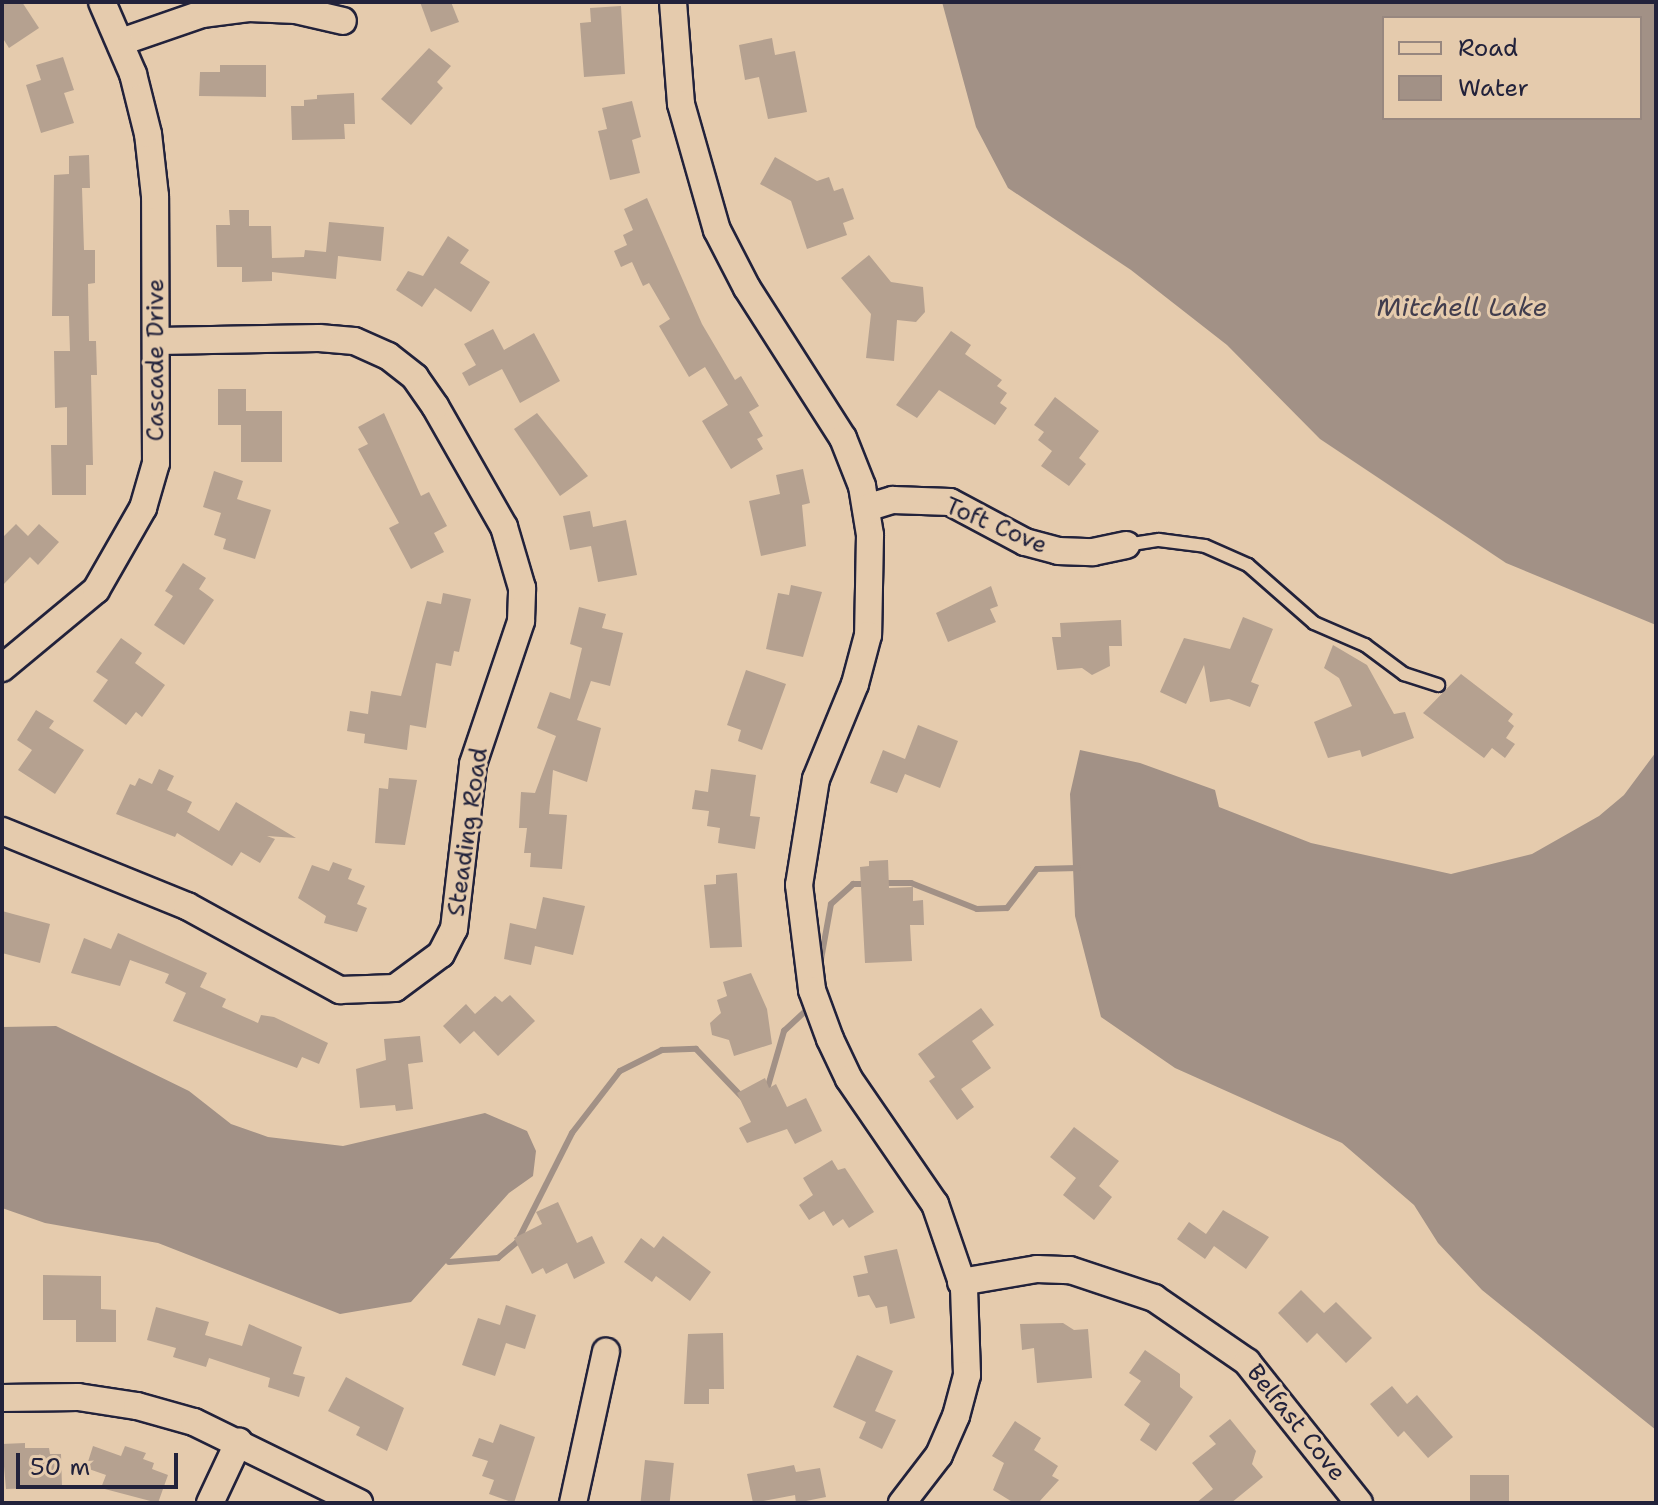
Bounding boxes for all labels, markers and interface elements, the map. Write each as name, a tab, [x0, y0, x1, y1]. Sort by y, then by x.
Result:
legend	[1382, 16, 1642, 120]
text: Road	[1458, 32, 1518, 64]
text: Water	[1458, 72, 1529, 104]
street label: Cascade Drive	[142, 279, 170, 441]
water label: Mitchell Lake	[1377, 291, 1547, 323]
street label: Toft Cove	[941, 492, 1051, 560]
street label: Steading Road	[442, 746, 494, 918]
street label: Belfast Cove	[1240, 1359, 1352, 1487]
scale bar	[20, 1437, 182, 1487]
text: 50 m	[30, 1451, 90, 1483]

